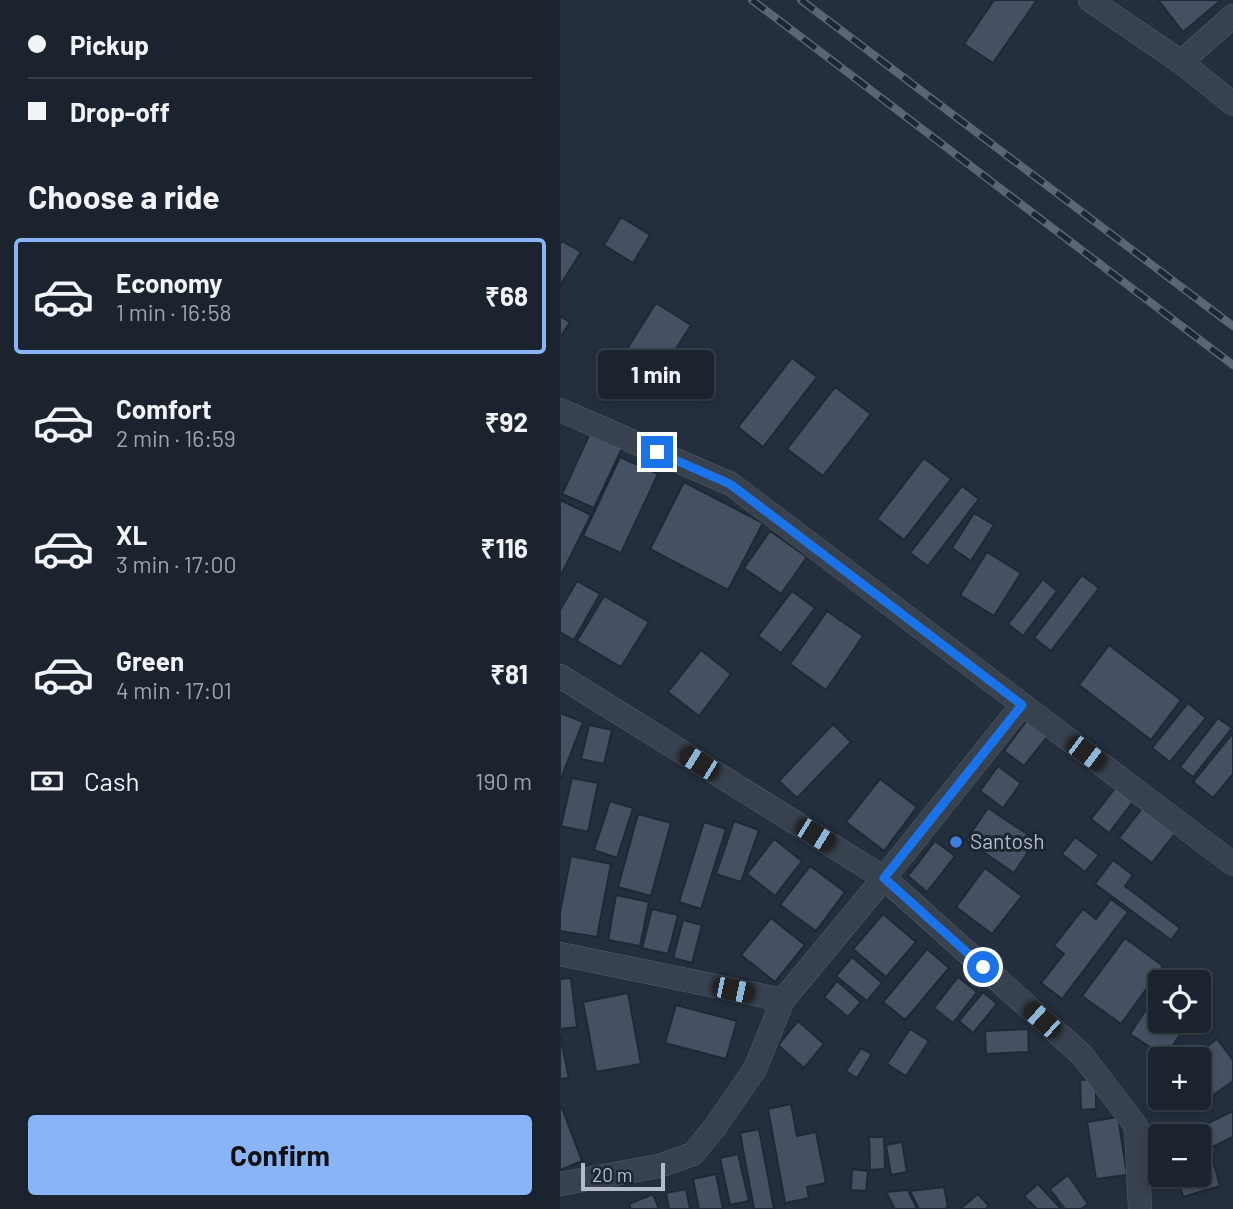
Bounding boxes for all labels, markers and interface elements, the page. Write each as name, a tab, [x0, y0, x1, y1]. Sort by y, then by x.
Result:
text: Pickup	[70, 29, 149, 60]
text: Drop-off	[70, 96, 170, 127]
text: Choose a ride	[28, 177, 220, 215]
icon: car	[32, 265, 95, 328]
text: Economy	[116, 267, 222, 298]
text: ₹68	[485, 280, 528, 311]
text: 1 min · 16:58	[116, 298, 231, 326]
callout: 1 min	[599, 350, 715, 400]
text: 1 min	[631, 360, 681, 388]
icon: car	[32, 391, 95, 454]
text: Comfort	[116, 393, 212, 424]
text: ₹92	[485, 406, 528, 437]
text: 2 min · 16:59	[116, 424, 236, 452]
route end	[641, 436, 673, 468]
icon: car	[32, 517, 95, 580]
text: XL	[116, 519, 147, 550]
text: ₹116	[481, 532, 528, 563]
text: 3 min · 17:00	[116, 550, 236, 578]
icon: car	[32, 643, 95, 706]
text: Green	[116, 645, 184, 676]
text: ₹81	[490, 658, 528, 689]
text: 4 min · 17:01	[116, 676, 232, 704]
car	[1063, 732, 1110, 774]
car	[676, 743, 723, 783]
icon: cash	[28, 762, 66, 800]
text: Cash	[84, 765, 139, 796]
text: 190 m	[475, 767, 532, 795]
car	[792, 815, 839, 855]
place label: Santosh	[970, 828, 1044, 853]
marker: Santosh	[948, 834, 964, 850]
route start	[967, 951, 999, 983]
map controls	[1148, 970, 1211, 1187]
button: locate	[1148, 970, 1211, 1033]
car	[711, 975, 756, 1005]
car	[1020, 998, 1065, 1042]
button: +	[1148, 1047, 1211, 1110]
button: Confirm	[28, 1115, 532, 1195]
button: −	[1148, 1124, 1211, 1187]
scale bar	[581, 1160, 665, 1192]
text: 20 m	[592, 1163, 632, 1186]

